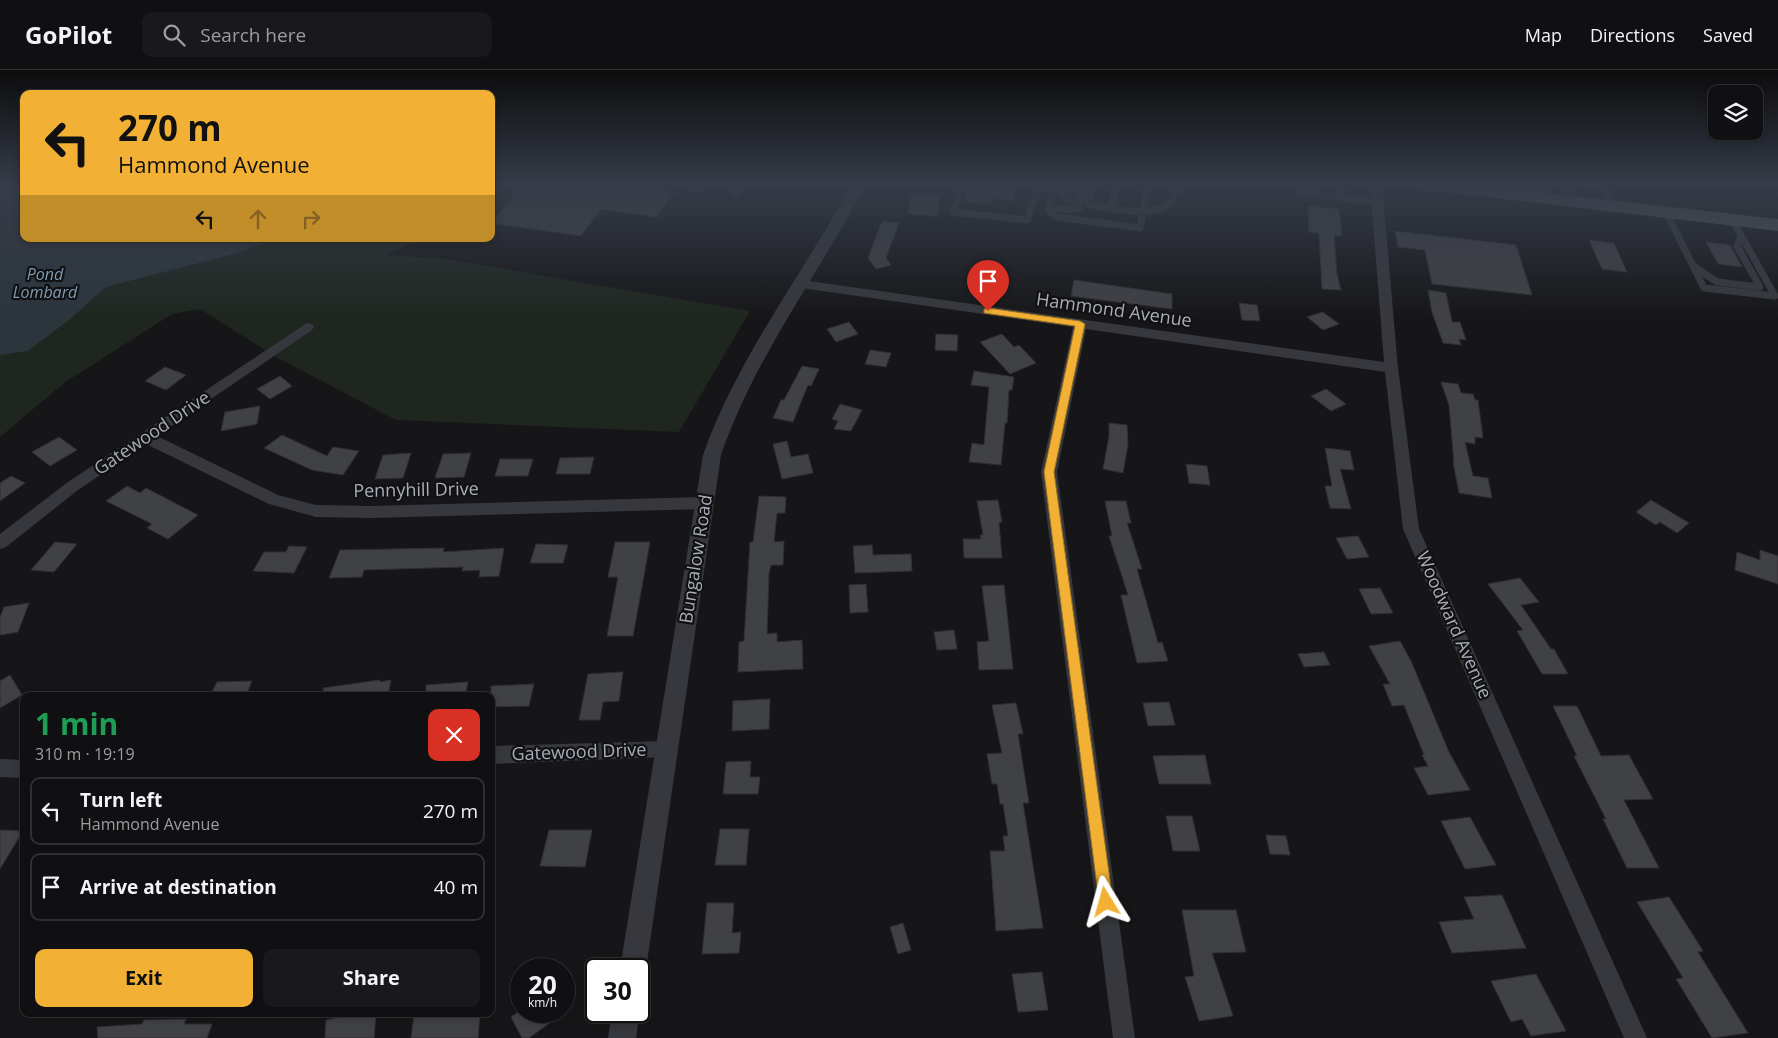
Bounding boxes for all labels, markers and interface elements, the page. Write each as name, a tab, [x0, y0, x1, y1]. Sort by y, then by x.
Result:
search box	[142, 12, 492, 57]
text: GoPilot	[25, 18, 112, 51]
icon: search	[160, 21, 188, 49]
text: Search here	[200, 22, 306, 48]
text: Map	[1525, 23, 1562, 47]
text: Directions	[1590, 23, 1675, 47]
text: Saved	[1703, 23, 1753, 47]
map controls	[1708, 85, 1763, 140]
button: layers	[1708, 85, 1763, 140]
text: 270 m	[118, 104, 222, 151]
icon: left	[35, 110, 100, 175]
text: Hammond Avenue	[118, 149, 310, 179]
icon: left	[191, 205, 219, 233]
icon: ahead	[244, 205, 272, 233]
icon: right	[297, 205, 325, 233]
pin	[967, 260, 1009, 311]
water label: Pond Lombard	[13, 263, 78, 303]
icon: arrive	[974, 267, 1002, 295]
street label: Hammond Avenue	[1035, 286, 1193, 332]
street label: Gatewood Drive	[89, 384, 214, 480]
street label: Pennyhill Drive	[353, 476, 479, 502]
street label: Bungalow Road	[673, 493, 717, 625]
street label: Woodward Avenue	[1412, 547, 1498, 702]
text: 1 min	[35, 703, 118, 744]
button: close	[428, 709, 480, 761]
street label: Gatewood Drive	[511, 737, 647, 765]
text: 310 m · 19:19	[35, 743, 135, 765]
text: Turn left	[80, 787, 162, 813]
icon: left	[37, 797, 65, 825]
text: 270 m	[423, 798, 478, 824]
text: Hammond Avenue	[80, 813, 219, 835]
icon: arrive	[37, 873, 65, 901]
text: Arrive at destination	[80, 874, 277, 900]
text: 40 m	[434, 874, 478, 900]
position arrow	[1079, 875, 1131, 927]
button: Exit	[35, 949, 253, 1007]
button: Share	[263, 949, 480, 1007]
speed limit sign: 30	[585, 958, 650, 1023]
text: 20	[528, 967, 557, 1001]
text: km/h	[528, 994, 557, 1011]

